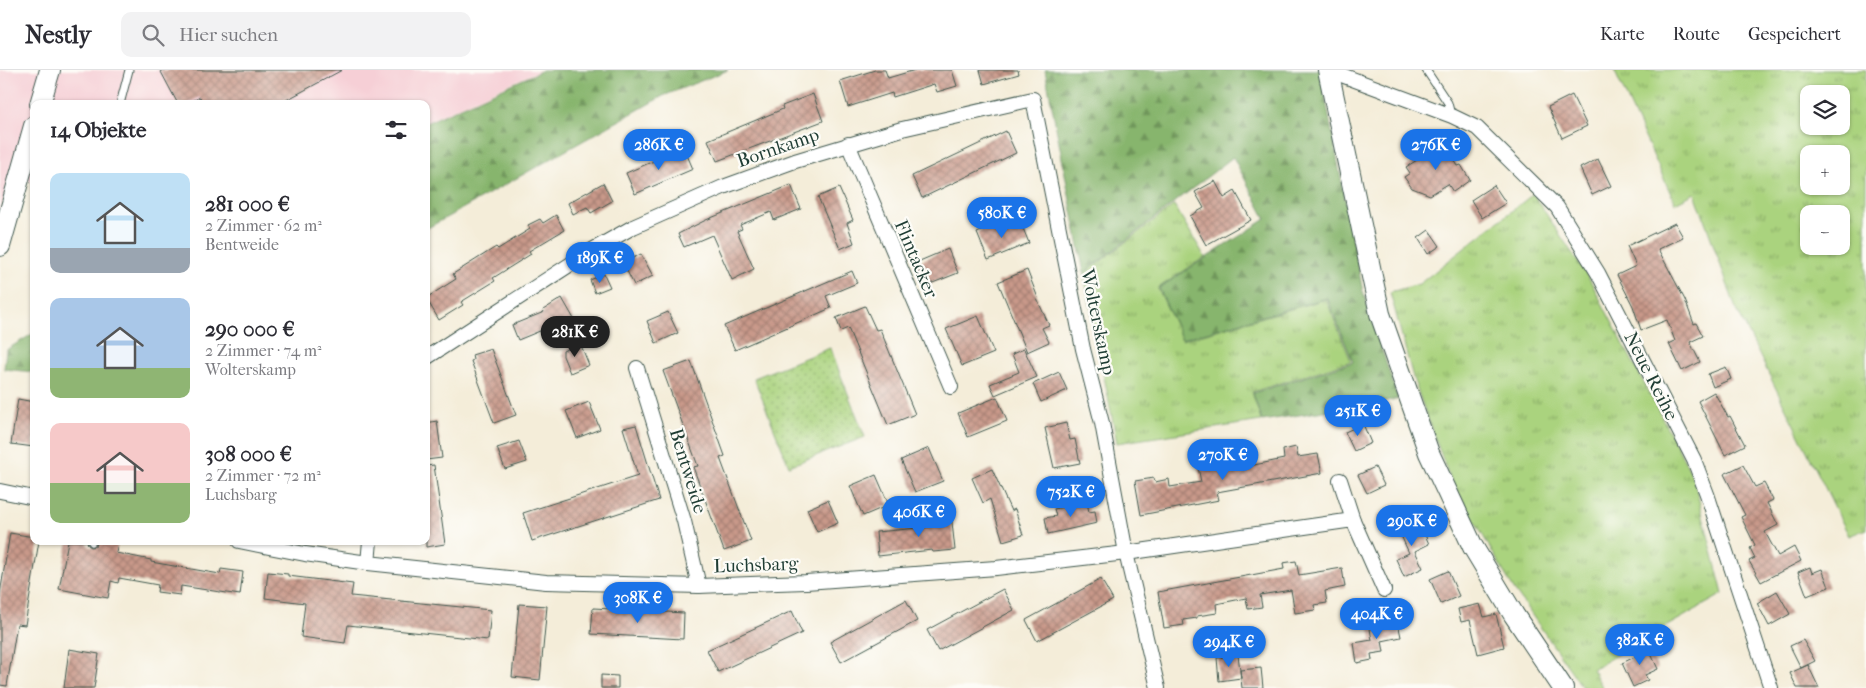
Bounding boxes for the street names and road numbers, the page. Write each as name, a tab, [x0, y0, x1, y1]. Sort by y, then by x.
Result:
street label: Bornkamp	[734, 124, 822, 172]
street label: Flintacker	[890, 217, 943, 302]
street label: Wolterskamp	[1076, 266, 1120, 377]
street label: Neue Reihe	[1619, 328, 1683, 424]
street label: Bentweide	[665, 426, 711, 516]
street label: Luchsbarg	[713, 552, 800, 577]

